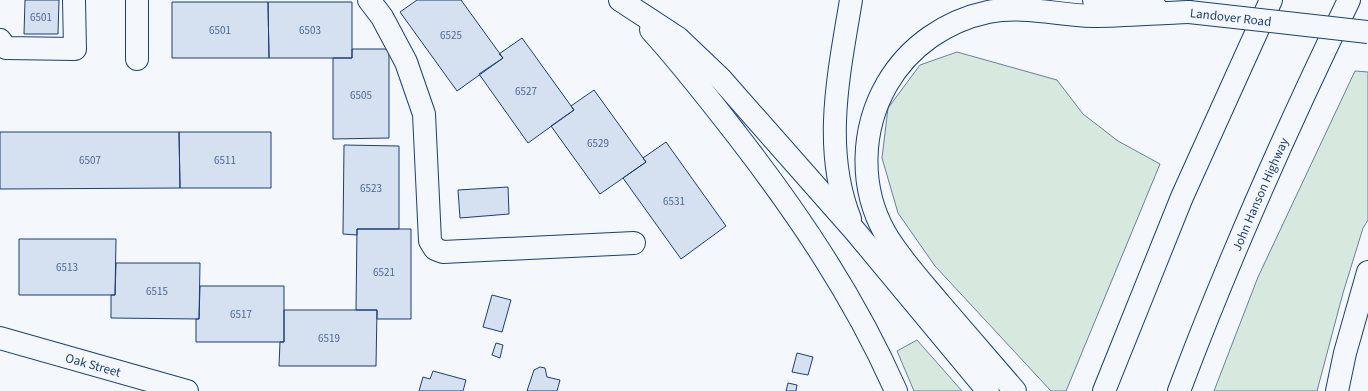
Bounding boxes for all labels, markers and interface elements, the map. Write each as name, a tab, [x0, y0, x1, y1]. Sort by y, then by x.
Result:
street label: Landover Road	[1189, 4, 1272, 31]
house number: 6501	[30, 10, 52, 25]
house number: 6501	[209, 23, 231, 38]
house number: 6503	[299, 23, 321, 38]
house number: 6525	[440, 28, 462, 43]
house number: 6527	[515, 84, 537, 99]
house number: 6505	[350, 88, 372, 103]
street label: John Hanson Highway	[1228, 135, 1293, 254]
house number: 6529	[587, 136, 609, 151]
house number: 6507	[79, 153, 101, 168]
house number: 6511	[214, 153, 236, 168]
house number: 6523	[360, 181, 382, 196]
house number: 6531	[663, 194, 685, 209]
house number: 6513	[56, 260, 78, 275]
house number: 6521	[373, 265, 395, 280]
house number: 6515	[146, 284, 168, 299]
house number: 6517	[230, 307, 252, 322]
house number: 6519	[318, 331, 340, 346]
street label: Oak Street	[63, 349, 123, 382]

